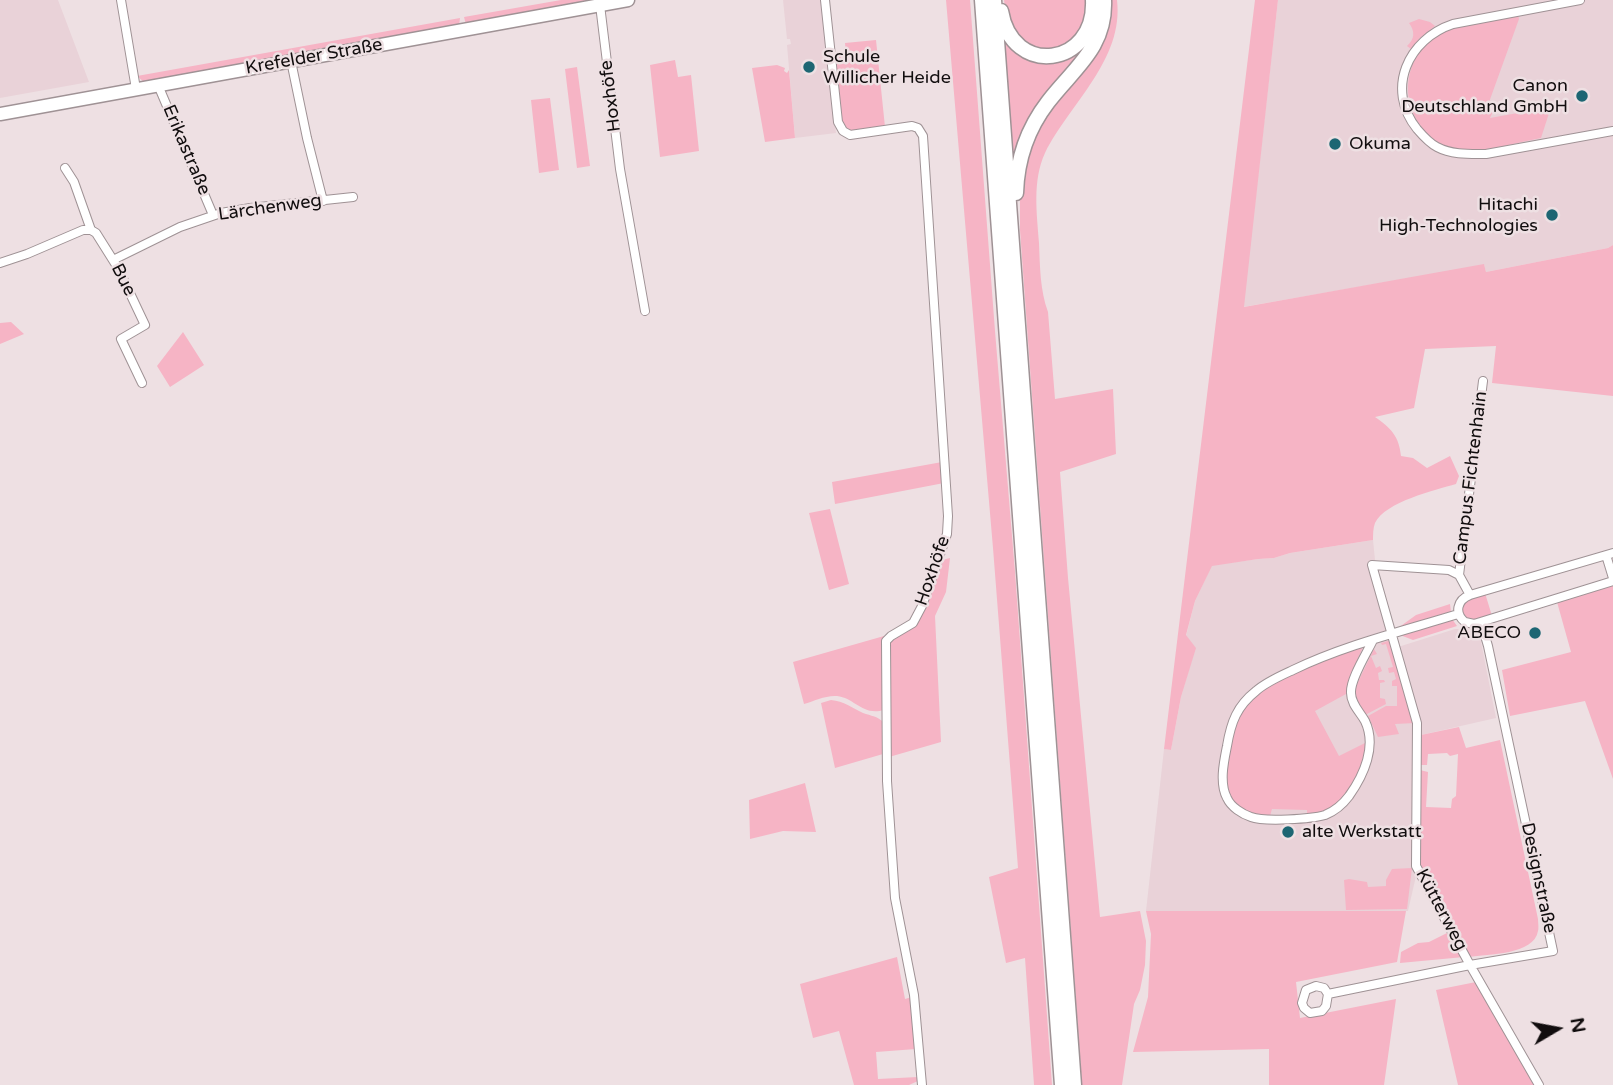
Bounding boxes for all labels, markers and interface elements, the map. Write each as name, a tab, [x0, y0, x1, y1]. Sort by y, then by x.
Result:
street label: Krefelder Straße	[244, 34, 384, 80]
place label: Schule Willicher Heide	[823, 46, 951, 88]
street label: Hoxhöfe	[596, 59, 626, 133]
marker: Schule Willicher Heide	[801, 59, 817, 75]
place label: Canon Deutschland GmbH	[1401, 75, 1568, 118]
marker: Canon Deutschland GmbH	[1574, 88, 1590, 104]
street label: Erikastraße	[157, 102, 215, 198]
place label: Okuma	[1349, 133, 1411, 155]
marker: Okuma	[1327, 136, 1343, 152]
street label: Lärchenweg	[217, 190, 323, 226]
place label: Hitachi High-Technologies	[1379, 194, 1538, 236]
marker: Hitachi High-Technologies	[1544, 207, 1560, 223]
street label: Bue	[106, 260, 140, 300]
street label: Campus Fichtenhain	[1450, 390, 1492, 566]
street label: Hoxhöfe	[911, 533, 955, 609]
place label: ABECO	[1457, 622, 1521, 644]
marker: ABECO	[1527, 625, 1543, 641]
place label: alte Werkstatt	[1302, 821, 1422, 843]
street label: Designstraße	[1516, 821, 1560, 935]
marker: alte Werkstatt	[1280, 824, 1296, 840]
street label: Kütterweg	[1410, 865, 1472, 955]
north arrow	[1522, 994, 1592, 1064]
text: N	[1566, 1016, 1590, 1035]

